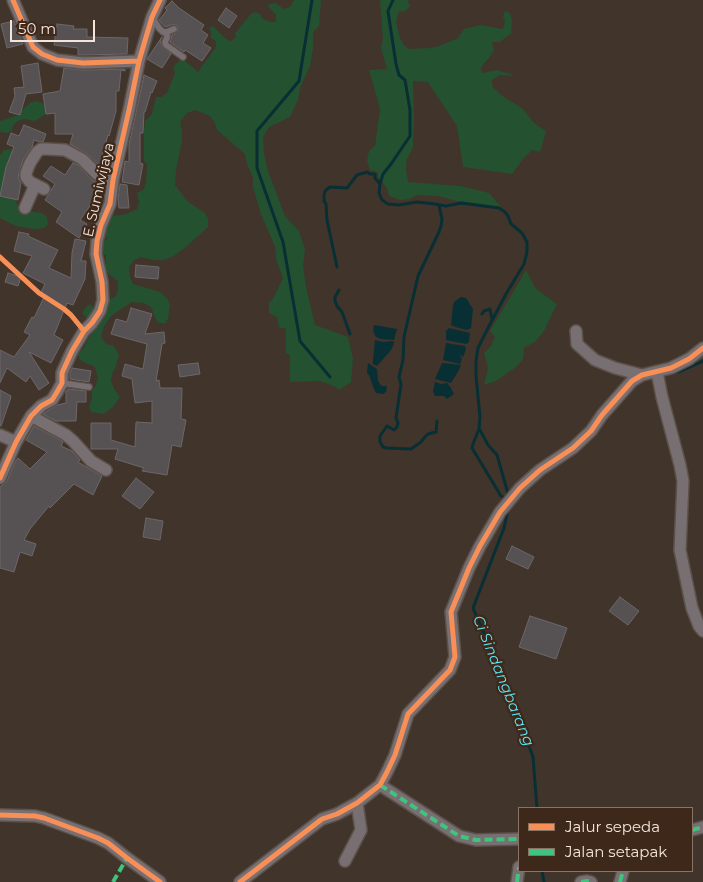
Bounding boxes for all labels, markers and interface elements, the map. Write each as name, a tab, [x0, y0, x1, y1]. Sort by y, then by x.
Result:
scale bar	[12, 10, 98, 42]
text: 50 m	[18, 19, 56, 38]
street label: E. Sumiwijaya	[80, 141, 118, 239]
water label: Ci Sindangbarang	[468, 613, 538, 749]
legend	[518, 807, 693, 872]
text: Jalur sepeda	[565, 817, 660, 836]
text: Jalan setapak	[565, 842, 667, 861]

